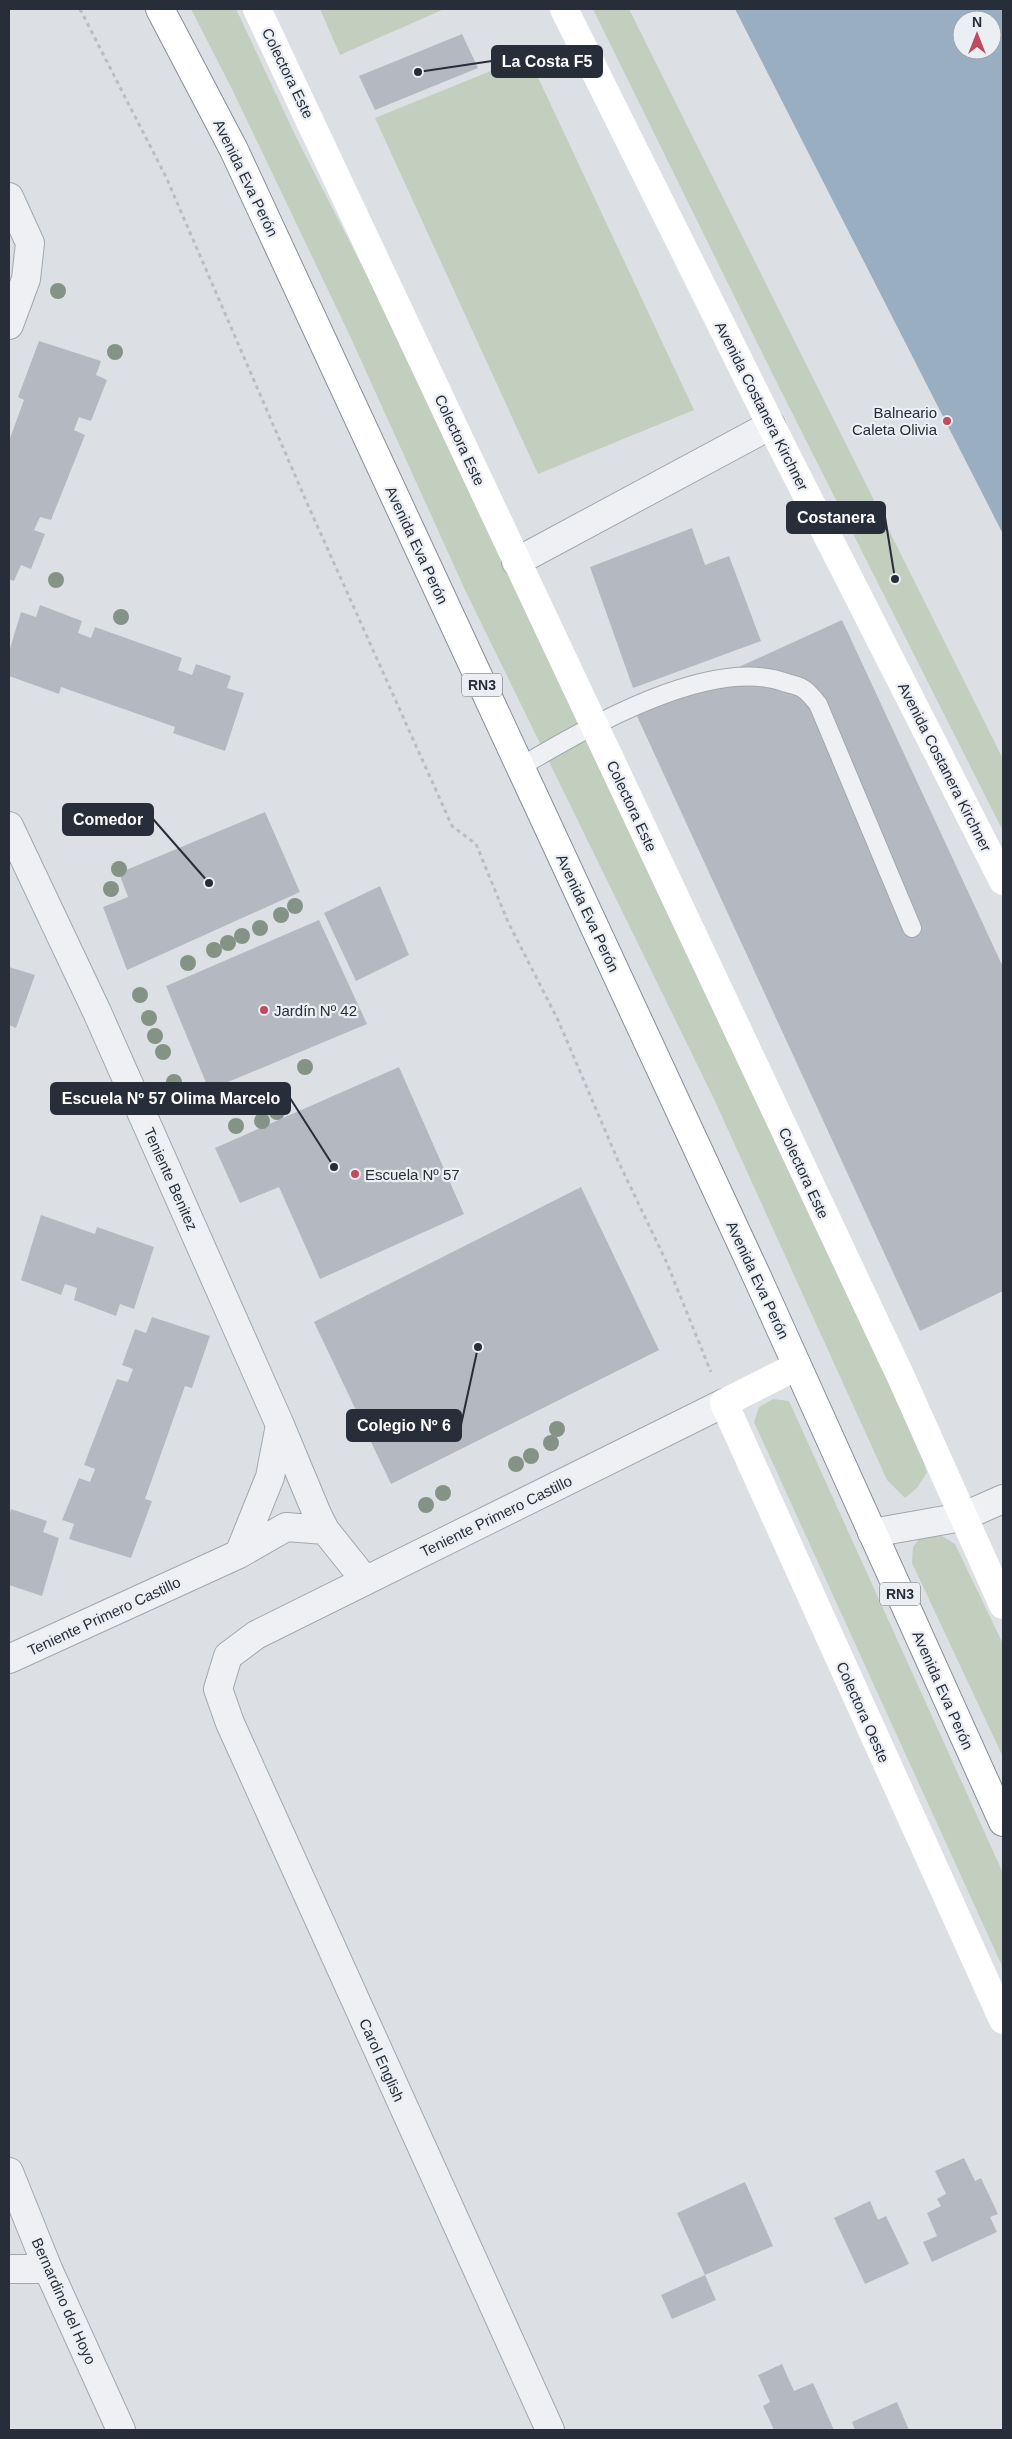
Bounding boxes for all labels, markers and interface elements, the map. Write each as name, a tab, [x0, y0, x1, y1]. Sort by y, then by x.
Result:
north arrow	[952, 10, 1002, 60]
text: N	[972, 14, 982, 30]
street label: Colectora Este	[259, 25, 317, 121]
callout: La Costa F5	[492, 46, 602, 77]
text: La Costa F5	[502, 53, 592, 70]
street label: Avenida Eva Perón	[210, 117, 282, 239]
street label: Avenida Costanera Kirchner	[712, 319, 812, 493]
street label: Colectora Este	[432, 392, 488, 488]
place label: Balneario Caleta Olivia	[852, 404, 938, 438]
marker: Balneario Caleta Olivia	[941, 415, 953, 427]
street label: Avenida Eva Perón	[382, 483, 452, 607]
callout: Costanera	[787, 502, 885, 533]
text: Costanera	[797, 509, 875, 526]
road number: RN3	[462, 674, 502, 696]
street label: Avenida Costanera Kirchner	[895, 680, 995, 854]
street label: Colectora Este	[604, 758, 660, 854]
callout: Comedor	[63, 804, 153, 835]
text: Comedor	[73, 811, 143, 828]
street label: Avenida Eva Perón	[553, 851, 623, 975]
place label: Jardín Nº 42	[274, 1002, 357, 1019]
marker: Jardín Nº 42	[258, 1004, 270, 1016]
callout: Escuela Nº 57 Olima Marcelo	[51, 1083, 290, 1114]
text: Escuela Nº 57 Olima Marcelo	[62, 1090, 280, 1107]
street label: Teniente Benitez	[141, 1125, 201, 1233]
street label: Colectora Este	[776, 1125, 832, 1221]
place label: Escuela Nº 57	[365, 1166, 460, 1183]
marker: Escuela Nº 57	[349, 1168, 361, 1180]
street label: Avenida Eva Perón	[723, 1218, 793, 1342]
callout: Colegio Nº 6	[347, 1410, 461, 1441]
text: Colegio Nº 6	[357, 1417, 451, 1434]
street label: Teniente Primero Castillo	[417, 1472, 575, 1560]
street label: Teniente Primero Castillo	[25, 1573, 183, 1659]
road number: RN3	[880, 1582, 920, 1606]
street label: Avenida Eva Perón	[909, 1628, 977, 1752]
street label: Colectora Oeste	[833, 1659, 893, 1765]
street label: Carol English	[356, 2016, 408, 2104]
street label: Bernardino del Hoyo	[28, 2235, 100, 2367]

